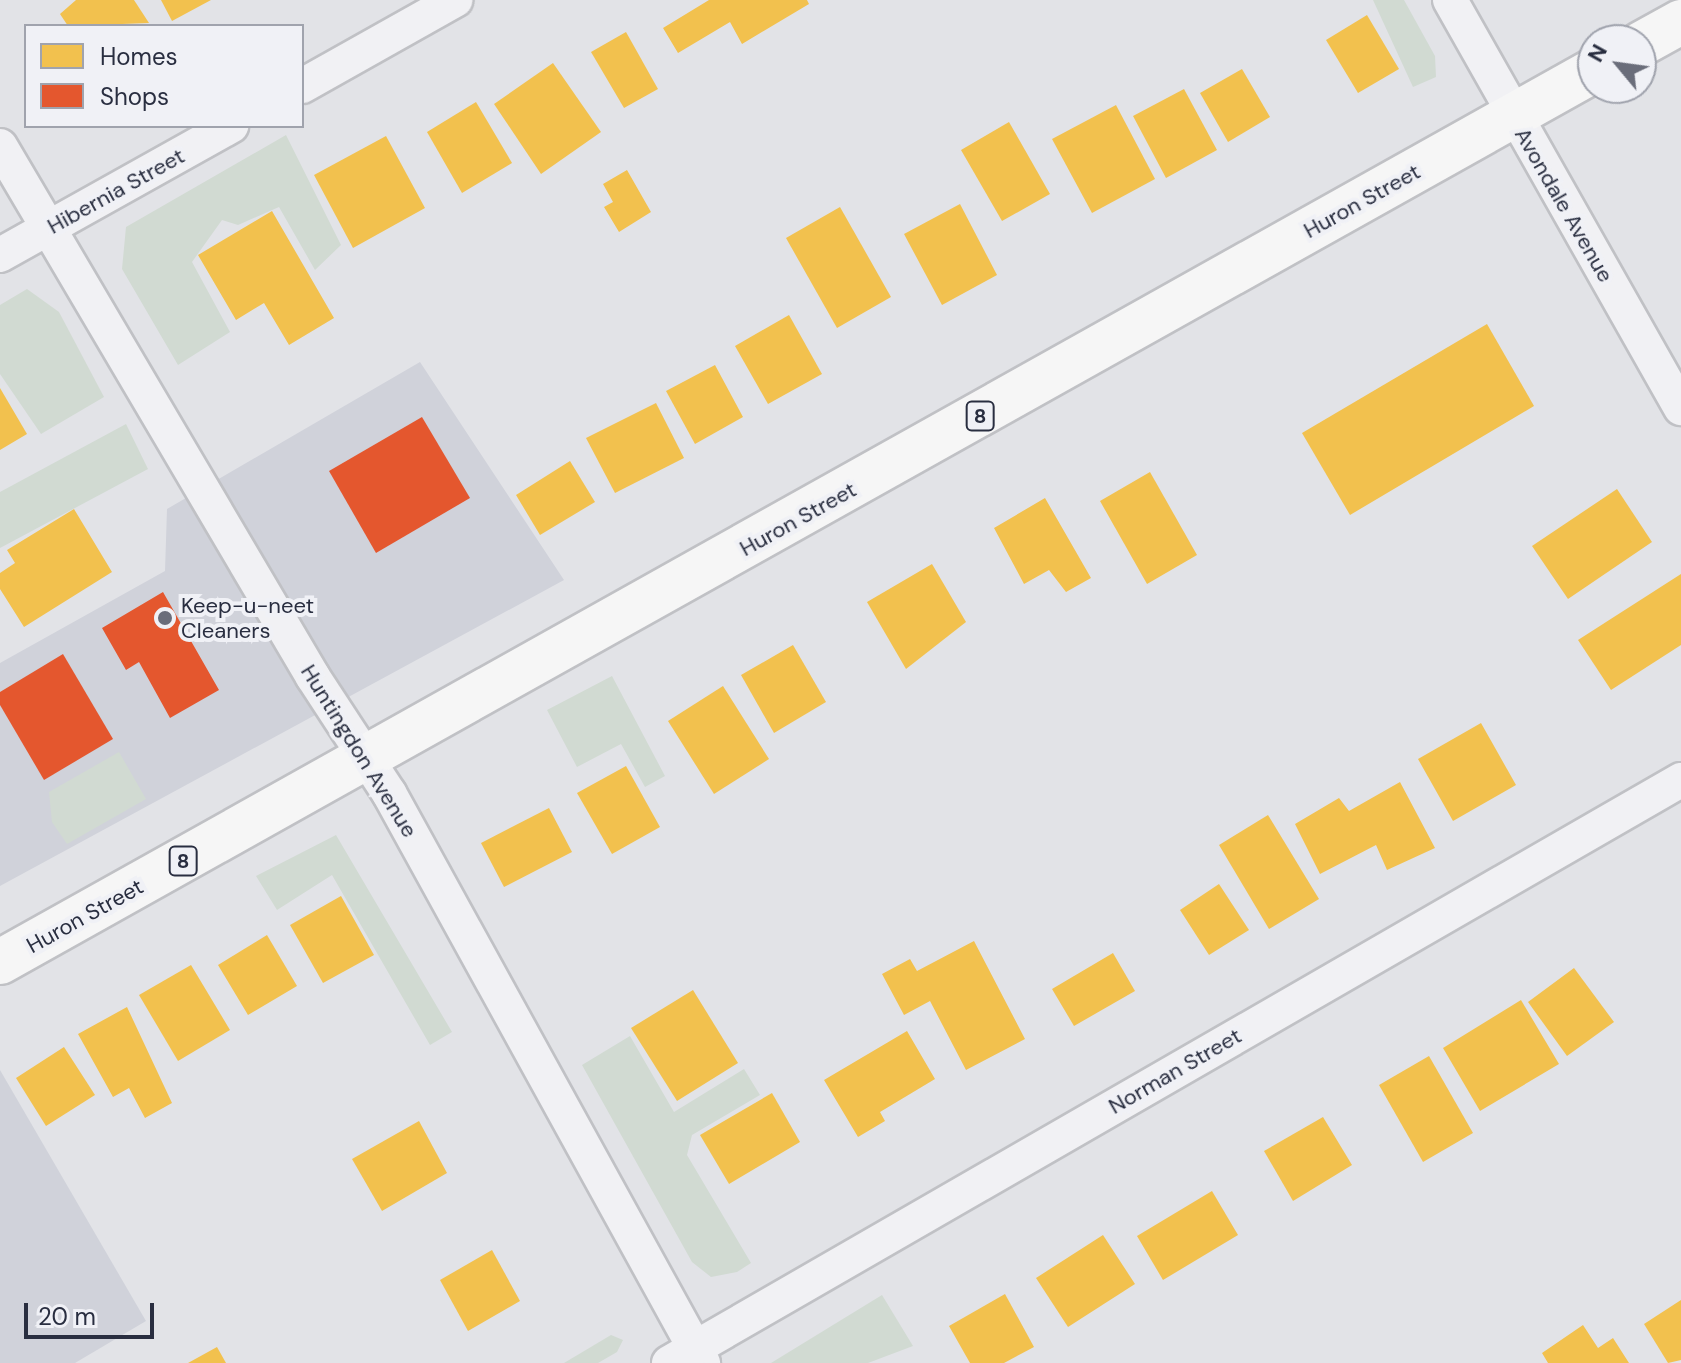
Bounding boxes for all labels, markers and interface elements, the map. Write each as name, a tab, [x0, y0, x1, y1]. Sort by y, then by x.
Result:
legend	[24, 24, 304, 128]
north arrow	[1577, 24, 1657, 104]
text: N	[1581, 39, 1614, 67]
text: Homes	[100, 41, 178, 72]
text: Shops	[100, 81, 169, 112]
street label: Avondale Avenue	[1509, 123, 1619, 287]
street label: Hibernia Street	[43, 142, 189, 240]
street label: Huron Street	[1299, 158, 1425, 244]
road number: 8	[964, 400, 996, 432]
street label: Huron Street	[735, 476, 861, 562]
place label: Keep-u-neet Cleaners	[181, 592, 314, 644]
marker: Keep-u-neet Cleaners	[156, 609, 174, 627]
street label: Huntingdon Avenue	[295, 660, 423, 842]
road number: 8	[167, 845, 199, 877]
street label: Huron Street	[22, 873, 148, 959]
street label: Norman Street	[1104, 1022, 1246, 1120]
scale bar	[28, 1287, 158, 1337]
text: 20 m	[38, 1301, 96, 1332]

